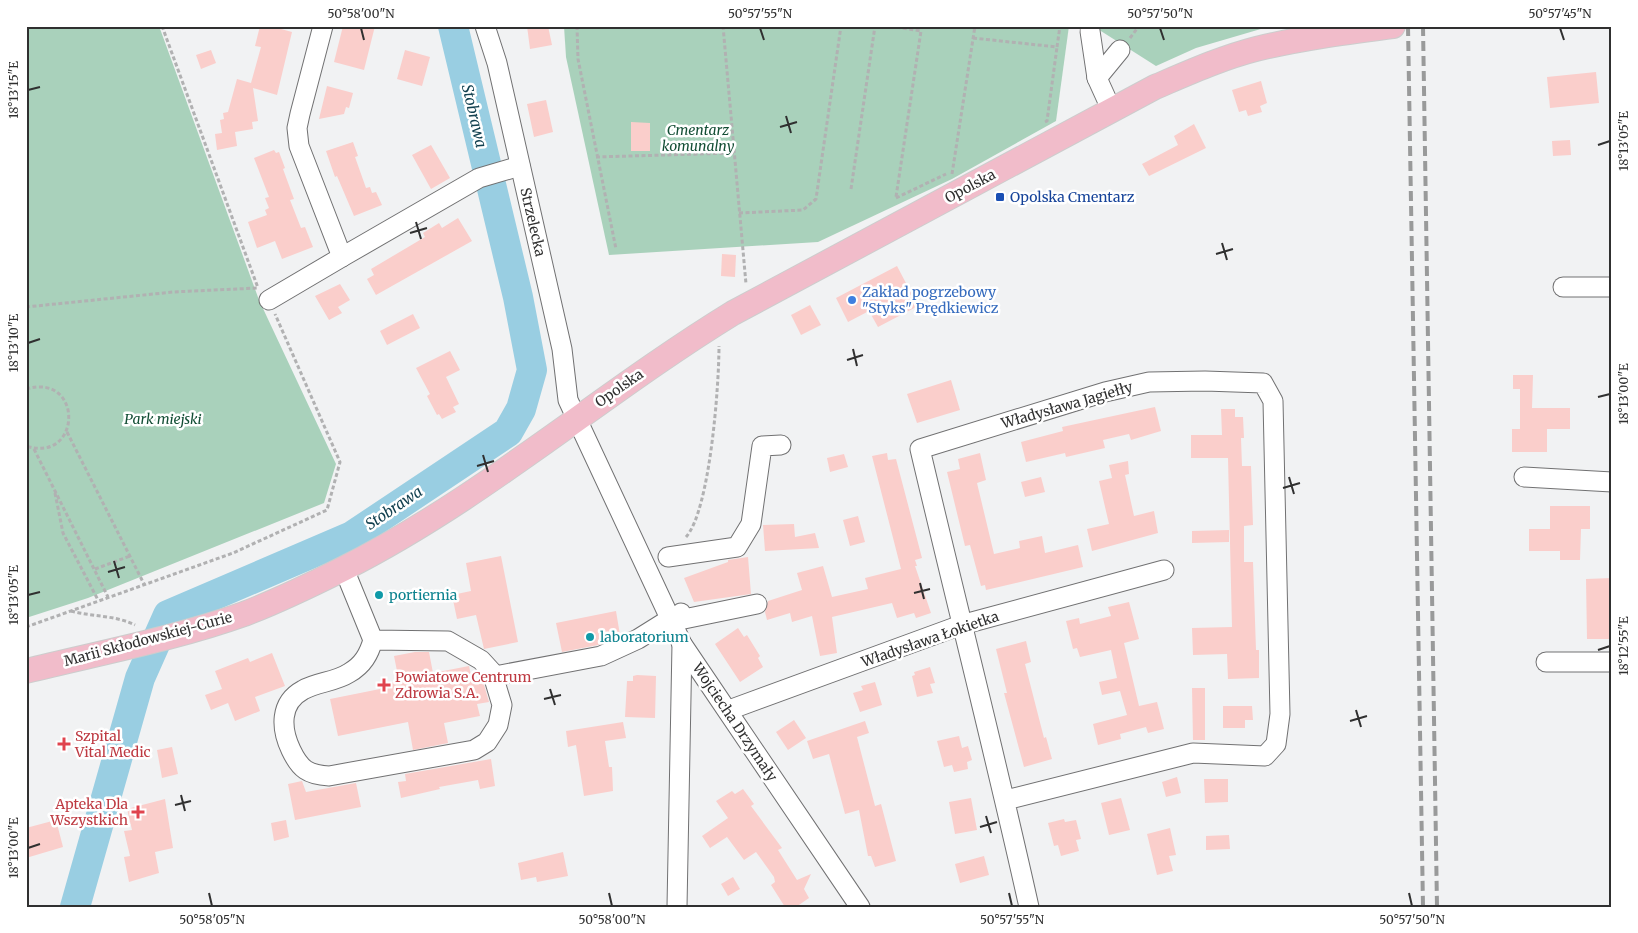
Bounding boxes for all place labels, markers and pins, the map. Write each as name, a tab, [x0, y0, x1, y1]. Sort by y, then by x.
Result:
place label: Opolska Cmentarz	[1010, 188, 1135, 206]
marker: Opolska Cmentarz	[994, 191, 1006, 203]
place label: Zakład pogrzebowy "Styks" Prędkiewicz	[862, 283, 999, 317]
marker: Zakład pogrzebowy "Styks" Prędkiewicz	[846, 294, 858, 306]
place label: portiernia	[389, 586, 458, 604]
marker: portiernia	[373, 589, 385, 601]
place label: laboratorium	[600, 628, 689, 646]
marker: laboratorium	[584, 631, 596, 643]
place label: Powiatowe Centrum Zdrowia S.A.	[395, 668, 531, 702]
marker: Powiatowe Centrum Zdrowia S.A.	[377, 678, 391, 692]
place label: Szpital Vital Medic	[74, 727, 151, 761]
marker: Szpital Vital Medic	[57, 737, 71, 751]
place label: Apteka Dla Wszystkich	[49, 795, 128, 829]
marker: Apteka Dla Wszystkich	[132, 806, 144, 818]

